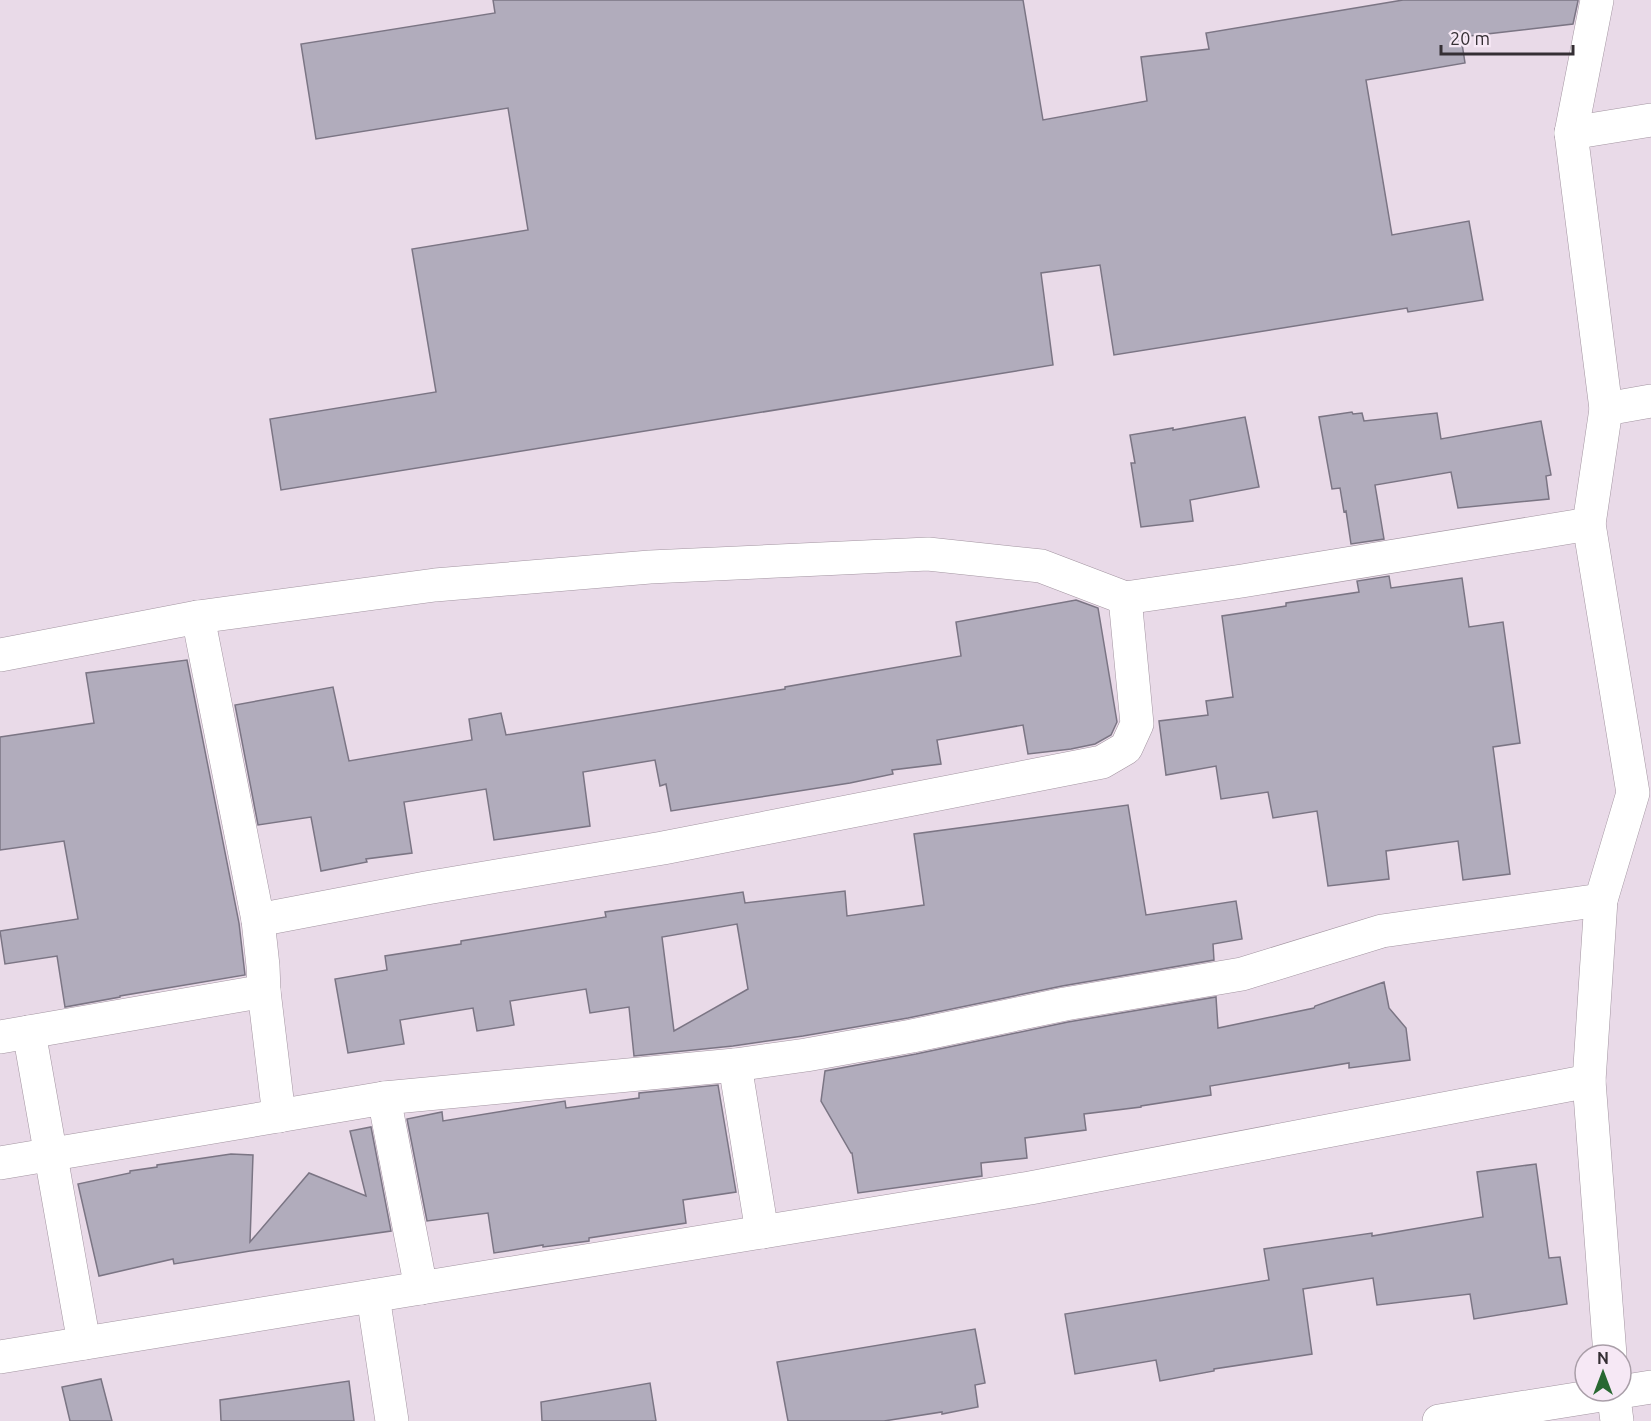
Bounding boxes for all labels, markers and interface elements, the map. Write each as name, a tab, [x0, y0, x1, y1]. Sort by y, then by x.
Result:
scale bar	[1441, 18, 1573, 56]
text: 20 m	[1450, 28, 1490, 48]
north arrow	[1573, 1343, 1633, 1403]
text: N	[1597, 1349, 1609, 1367]

